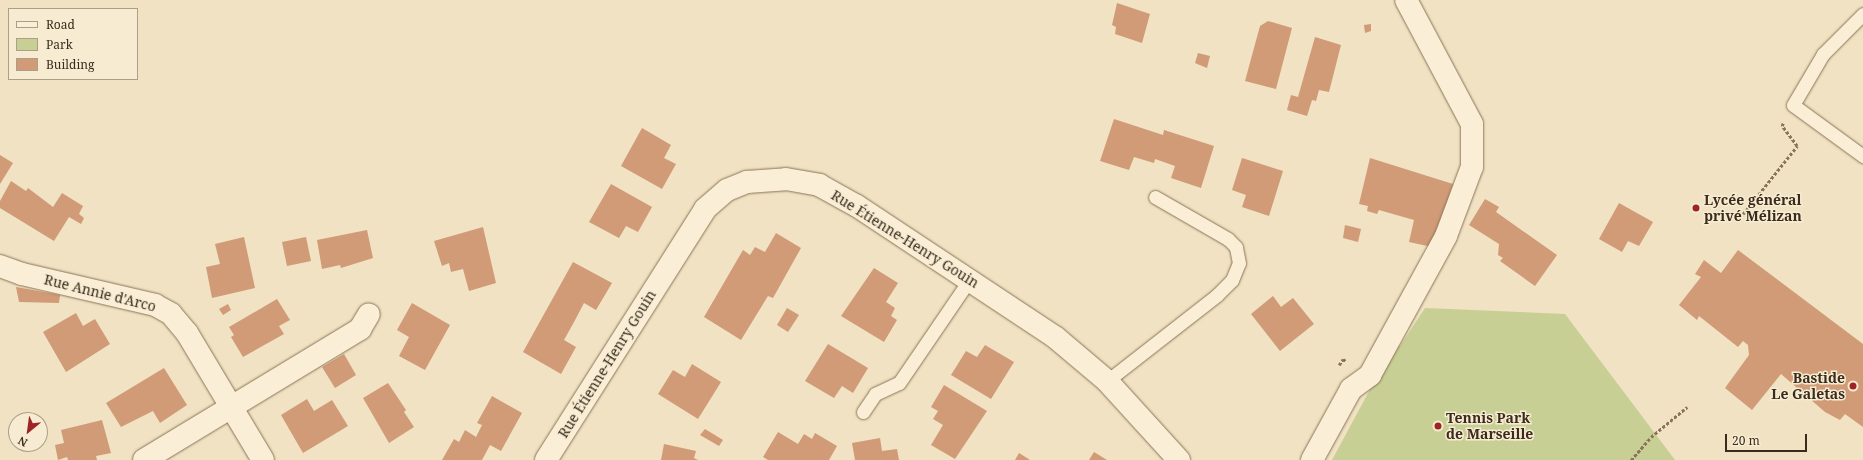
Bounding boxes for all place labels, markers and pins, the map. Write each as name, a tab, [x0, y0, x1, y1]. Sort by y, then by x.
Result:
place label: Lycée général privé Mélizan	[1704, 192, 1802, 224]
marker: Lycée général privé Mélizan	[1691, 203, 1701, 213]
place label: Bastide Le Galetas	[1771, 370, 1845, 402]
marker: Bastide Le Galetas	[1848, 381, 1858, 391]
place label: Tennis Park de Marseille	[1446, 410, 1533, 442]
marker: Tennis Park de Marseille	[1433, 421, 1443, 431]

